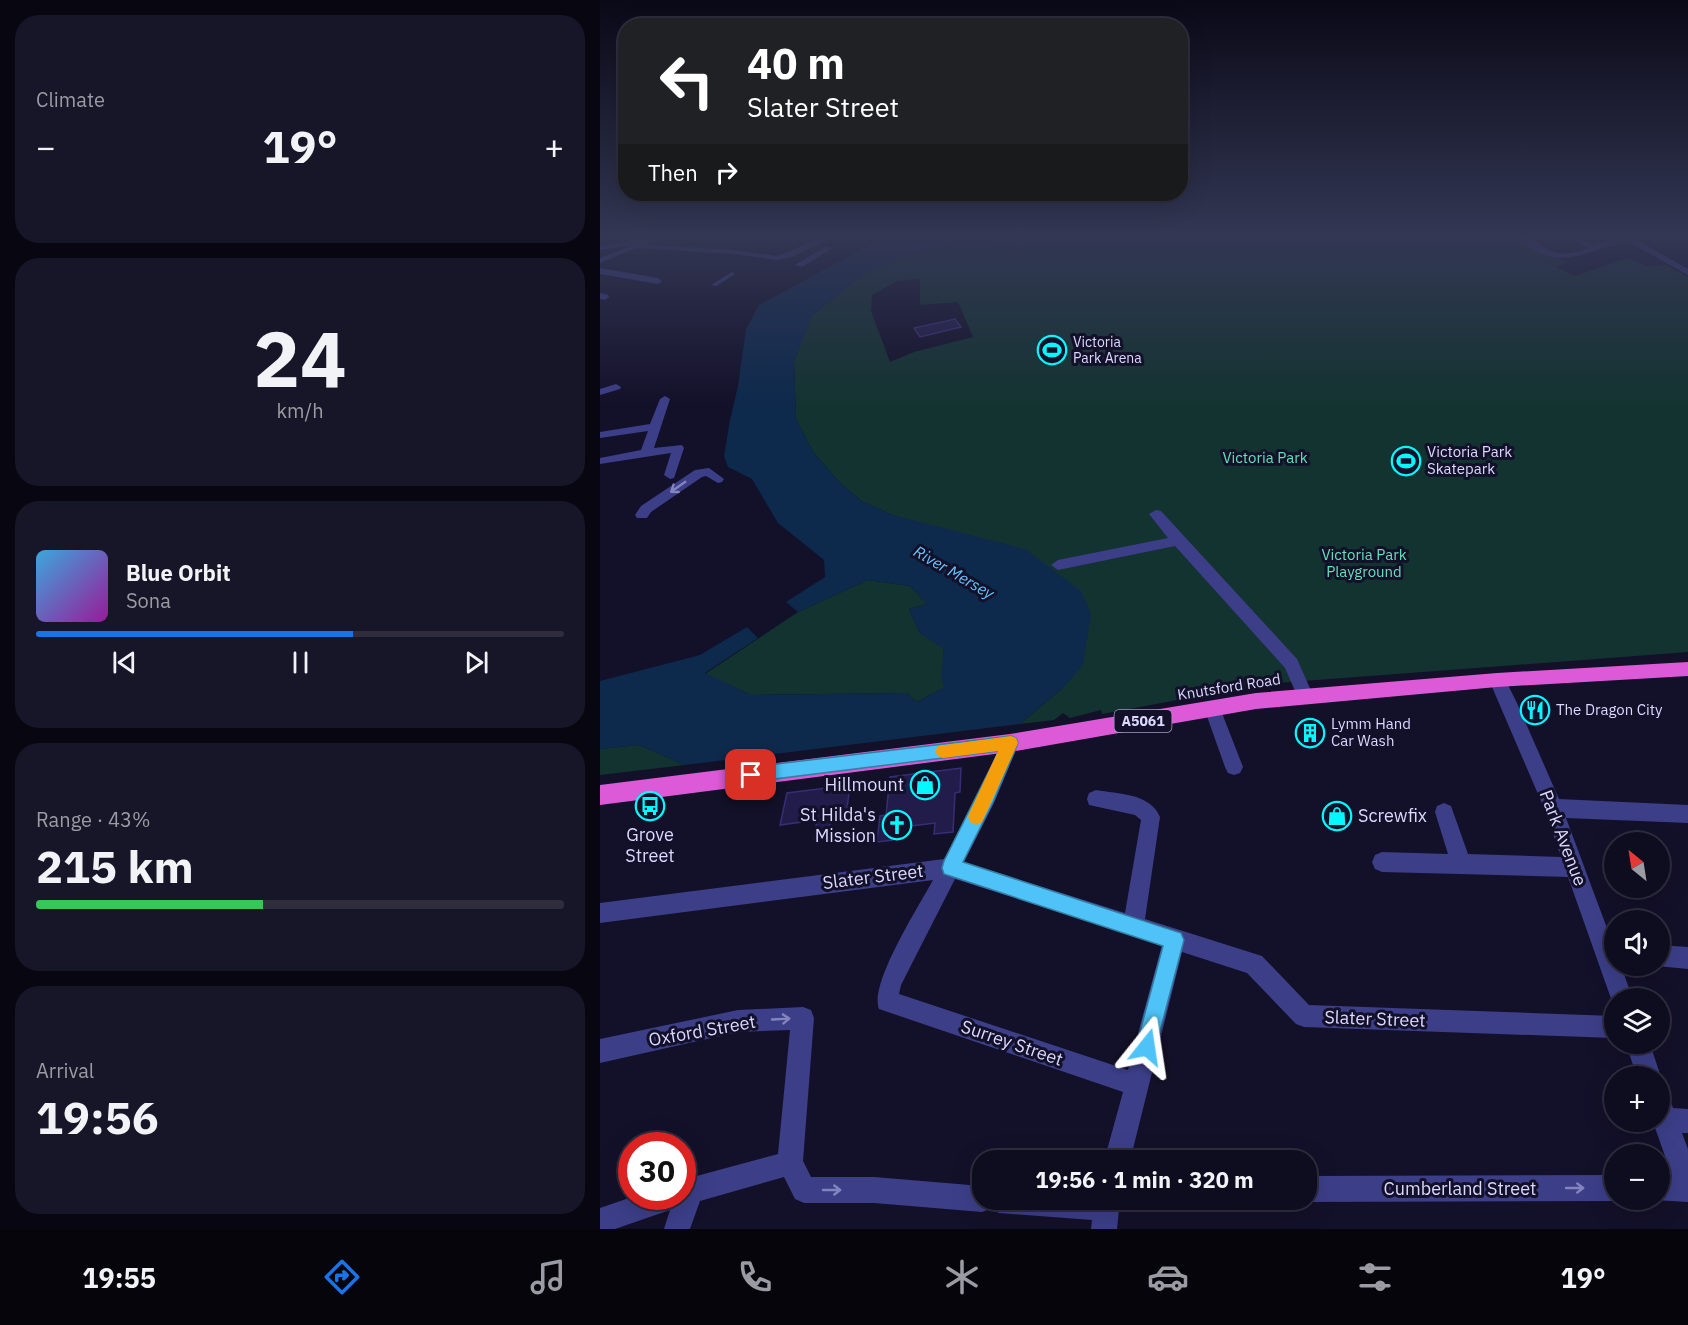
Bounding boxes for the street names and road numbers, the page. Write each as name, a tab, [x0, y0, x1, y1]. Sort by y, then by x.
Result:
street label: Knutsford Road	[1176, 669, 1282, 704]
road number: A5061	[1114, 710, 1172, 732]
street label: Park Avenue	[1535, 787, 1592, 889]
street label: Slater Street	[821, 859, 925, 894]
street label: Slater Street	[1324, 1005, 1426, 1032]
street label: Oxford Street	[647, 1010, 757, 1051]
street label: Surrey Street	[958, 1014, 1066, 1071]
street label: Cumberland Street	[1384, 1177, 1536, 1200]

